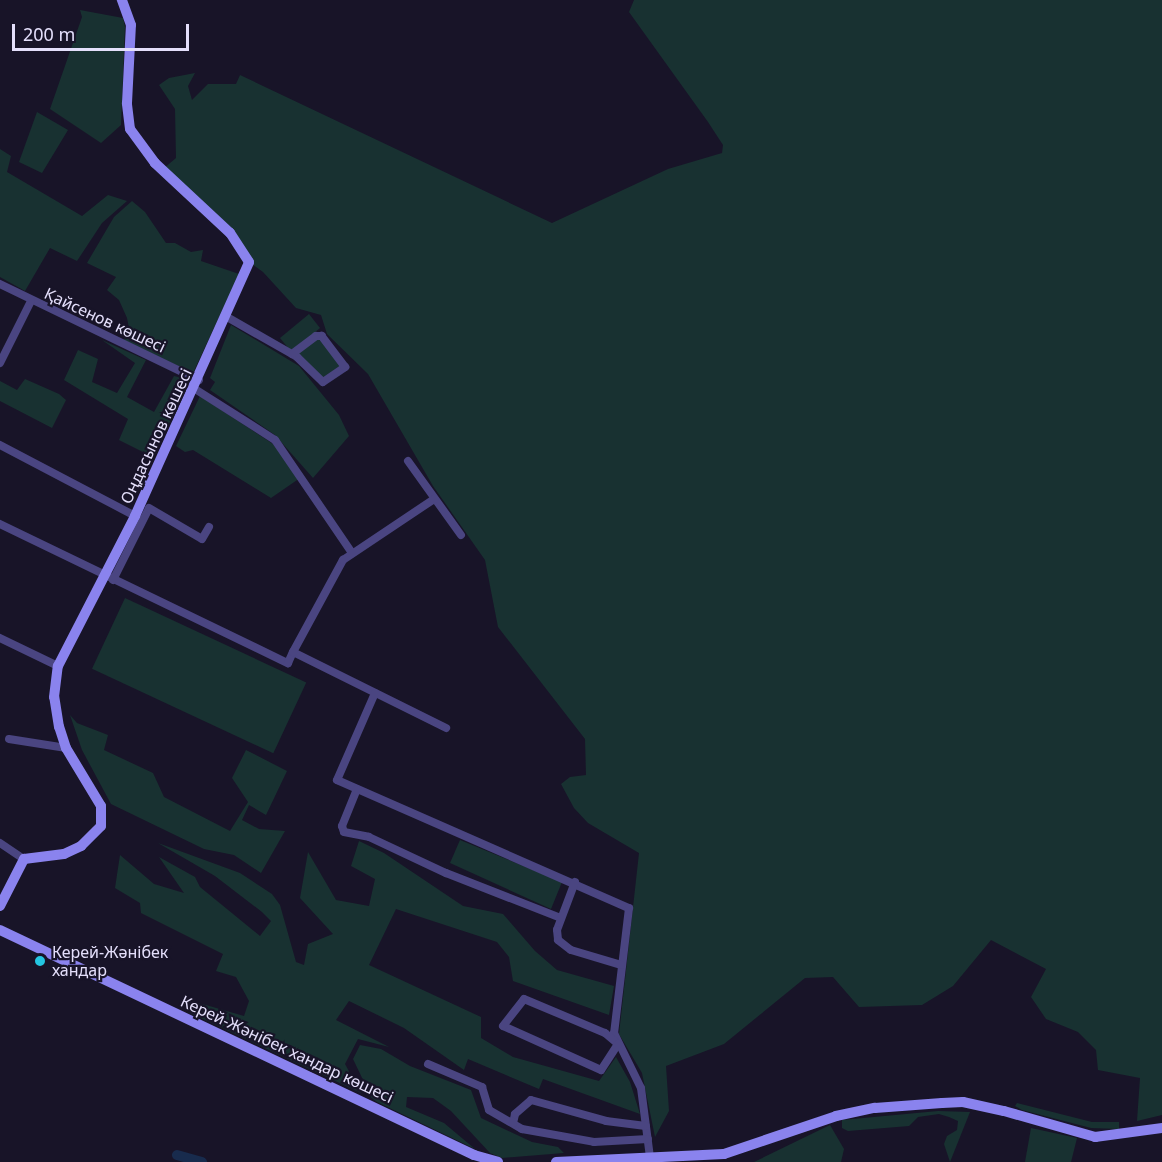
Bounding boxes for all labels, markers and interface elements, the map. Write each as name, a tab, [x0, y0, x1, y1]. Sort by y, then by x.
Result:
scale bar	[15, 12, 192, 50]
text: 200 m	[23, 22, 75, 46]
street label: Қайсенов көшесі	[41, 283, 169, 357]
street label: Оңдасынов көшесі	[116, 365, 196, 507]
place label: Керей-Жәнібек хандар	[52, 942, 168, 980]
marker: Керей-Жәнібек хандар	[33, 954, 47, 968]
street label: Керей-Жәнібек хандар көшесі	[178, 991, 396, 1107]

